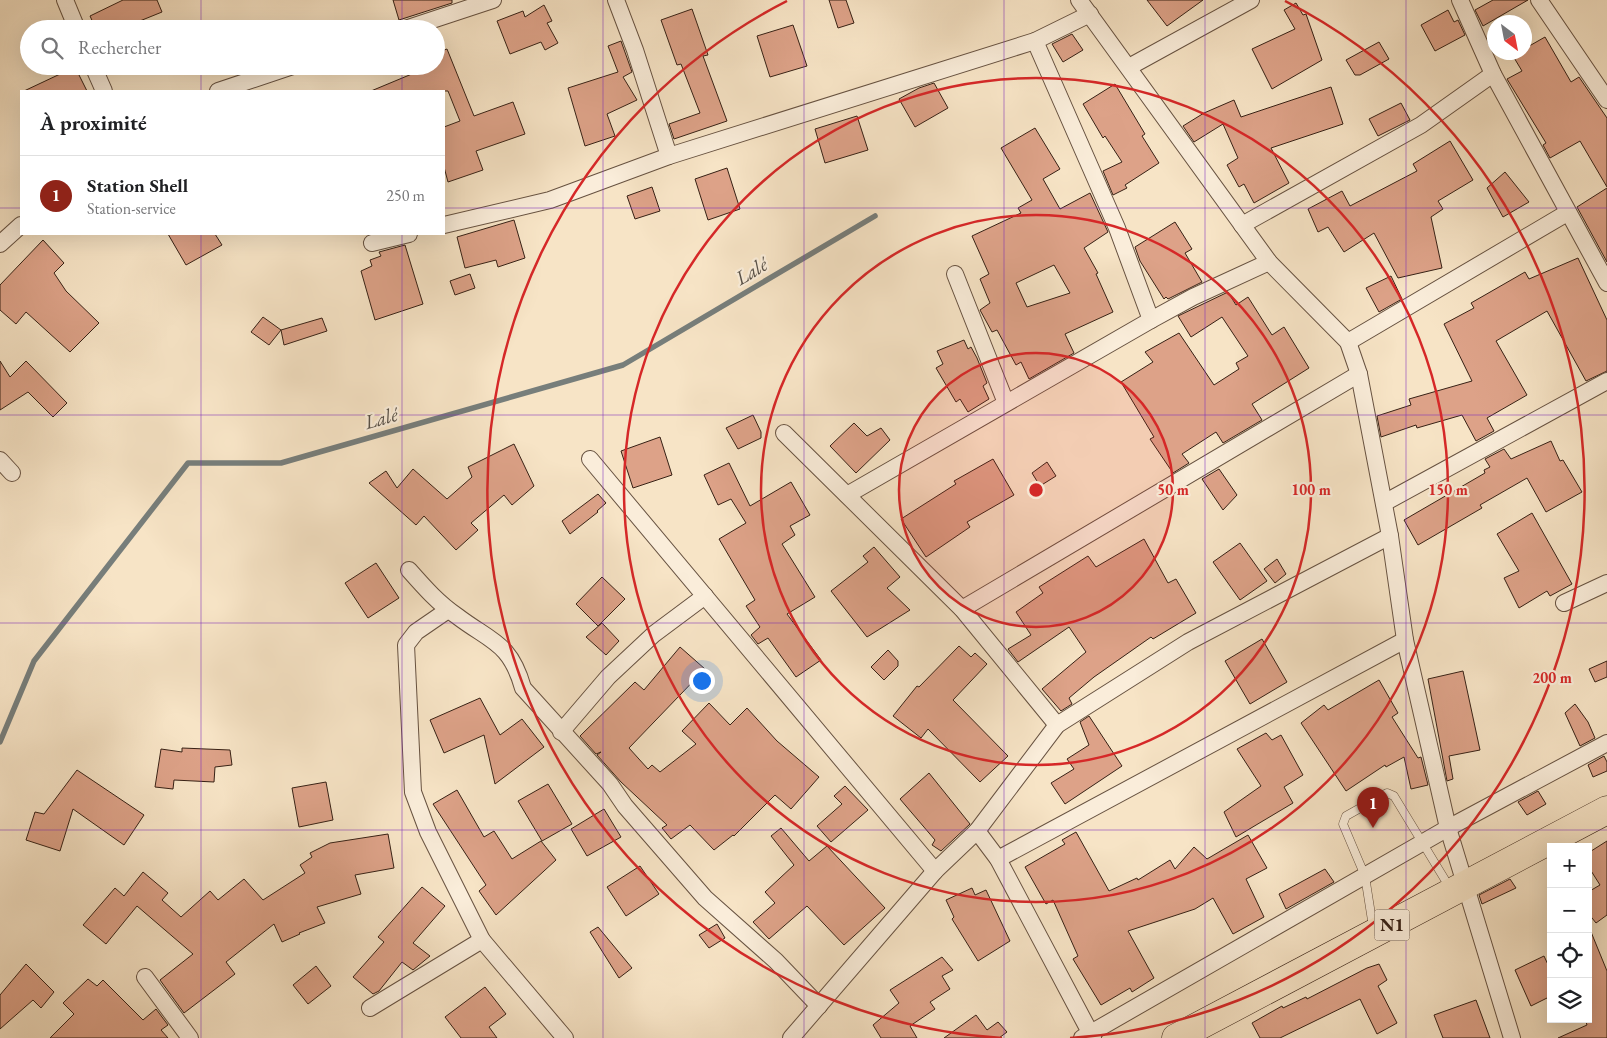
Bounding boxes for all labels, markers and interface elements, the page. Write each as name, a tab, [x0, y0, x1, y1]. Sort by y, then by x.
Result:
north arrow	[1487, 15, 1532, 60]
search box	[20, 20, 445, 75]
icon: search	[38, 34, 66, 62]
text: Rechercher	[78, 35, 161, 60]
text: À proximité	[40, 109, 147, 136]
text: Station Shell	[87, 173, 188, 198]
text: 1	[52, 185, 60, 206]
text: 250 m	[386, 185, 425, 206]
text: Station-service	[87, 198, 176, 219]
water label: Lalé	[729, 250, 774, 291]
water label: Lalé	[360, 400, 403, 435]
text: 50 m	[1157, 480, 1189, 499]
text: 100 m	[1291, 480, 1331, 499]
text: 150 m	[1428, 480, 1468, 499]
centre of rings	[1027, 481, 1045, 499]
your location	[689, 668, 715, 694]
text: 200 m	[1532, 668, 1572, 687]
pin: 1	[1357, 787, 1389, 828]
map controls	[1547, 843, 1592, 1023]
button: +	[1547, 843, 1592, 888]
button: −	[1547, 888, 1592, 933]
road number: N1	[1374, 910, 1410, 940]
button: locate	[1547, 933, 1592, 978]
button: layers	[1547, 978, 1592, 1023]

